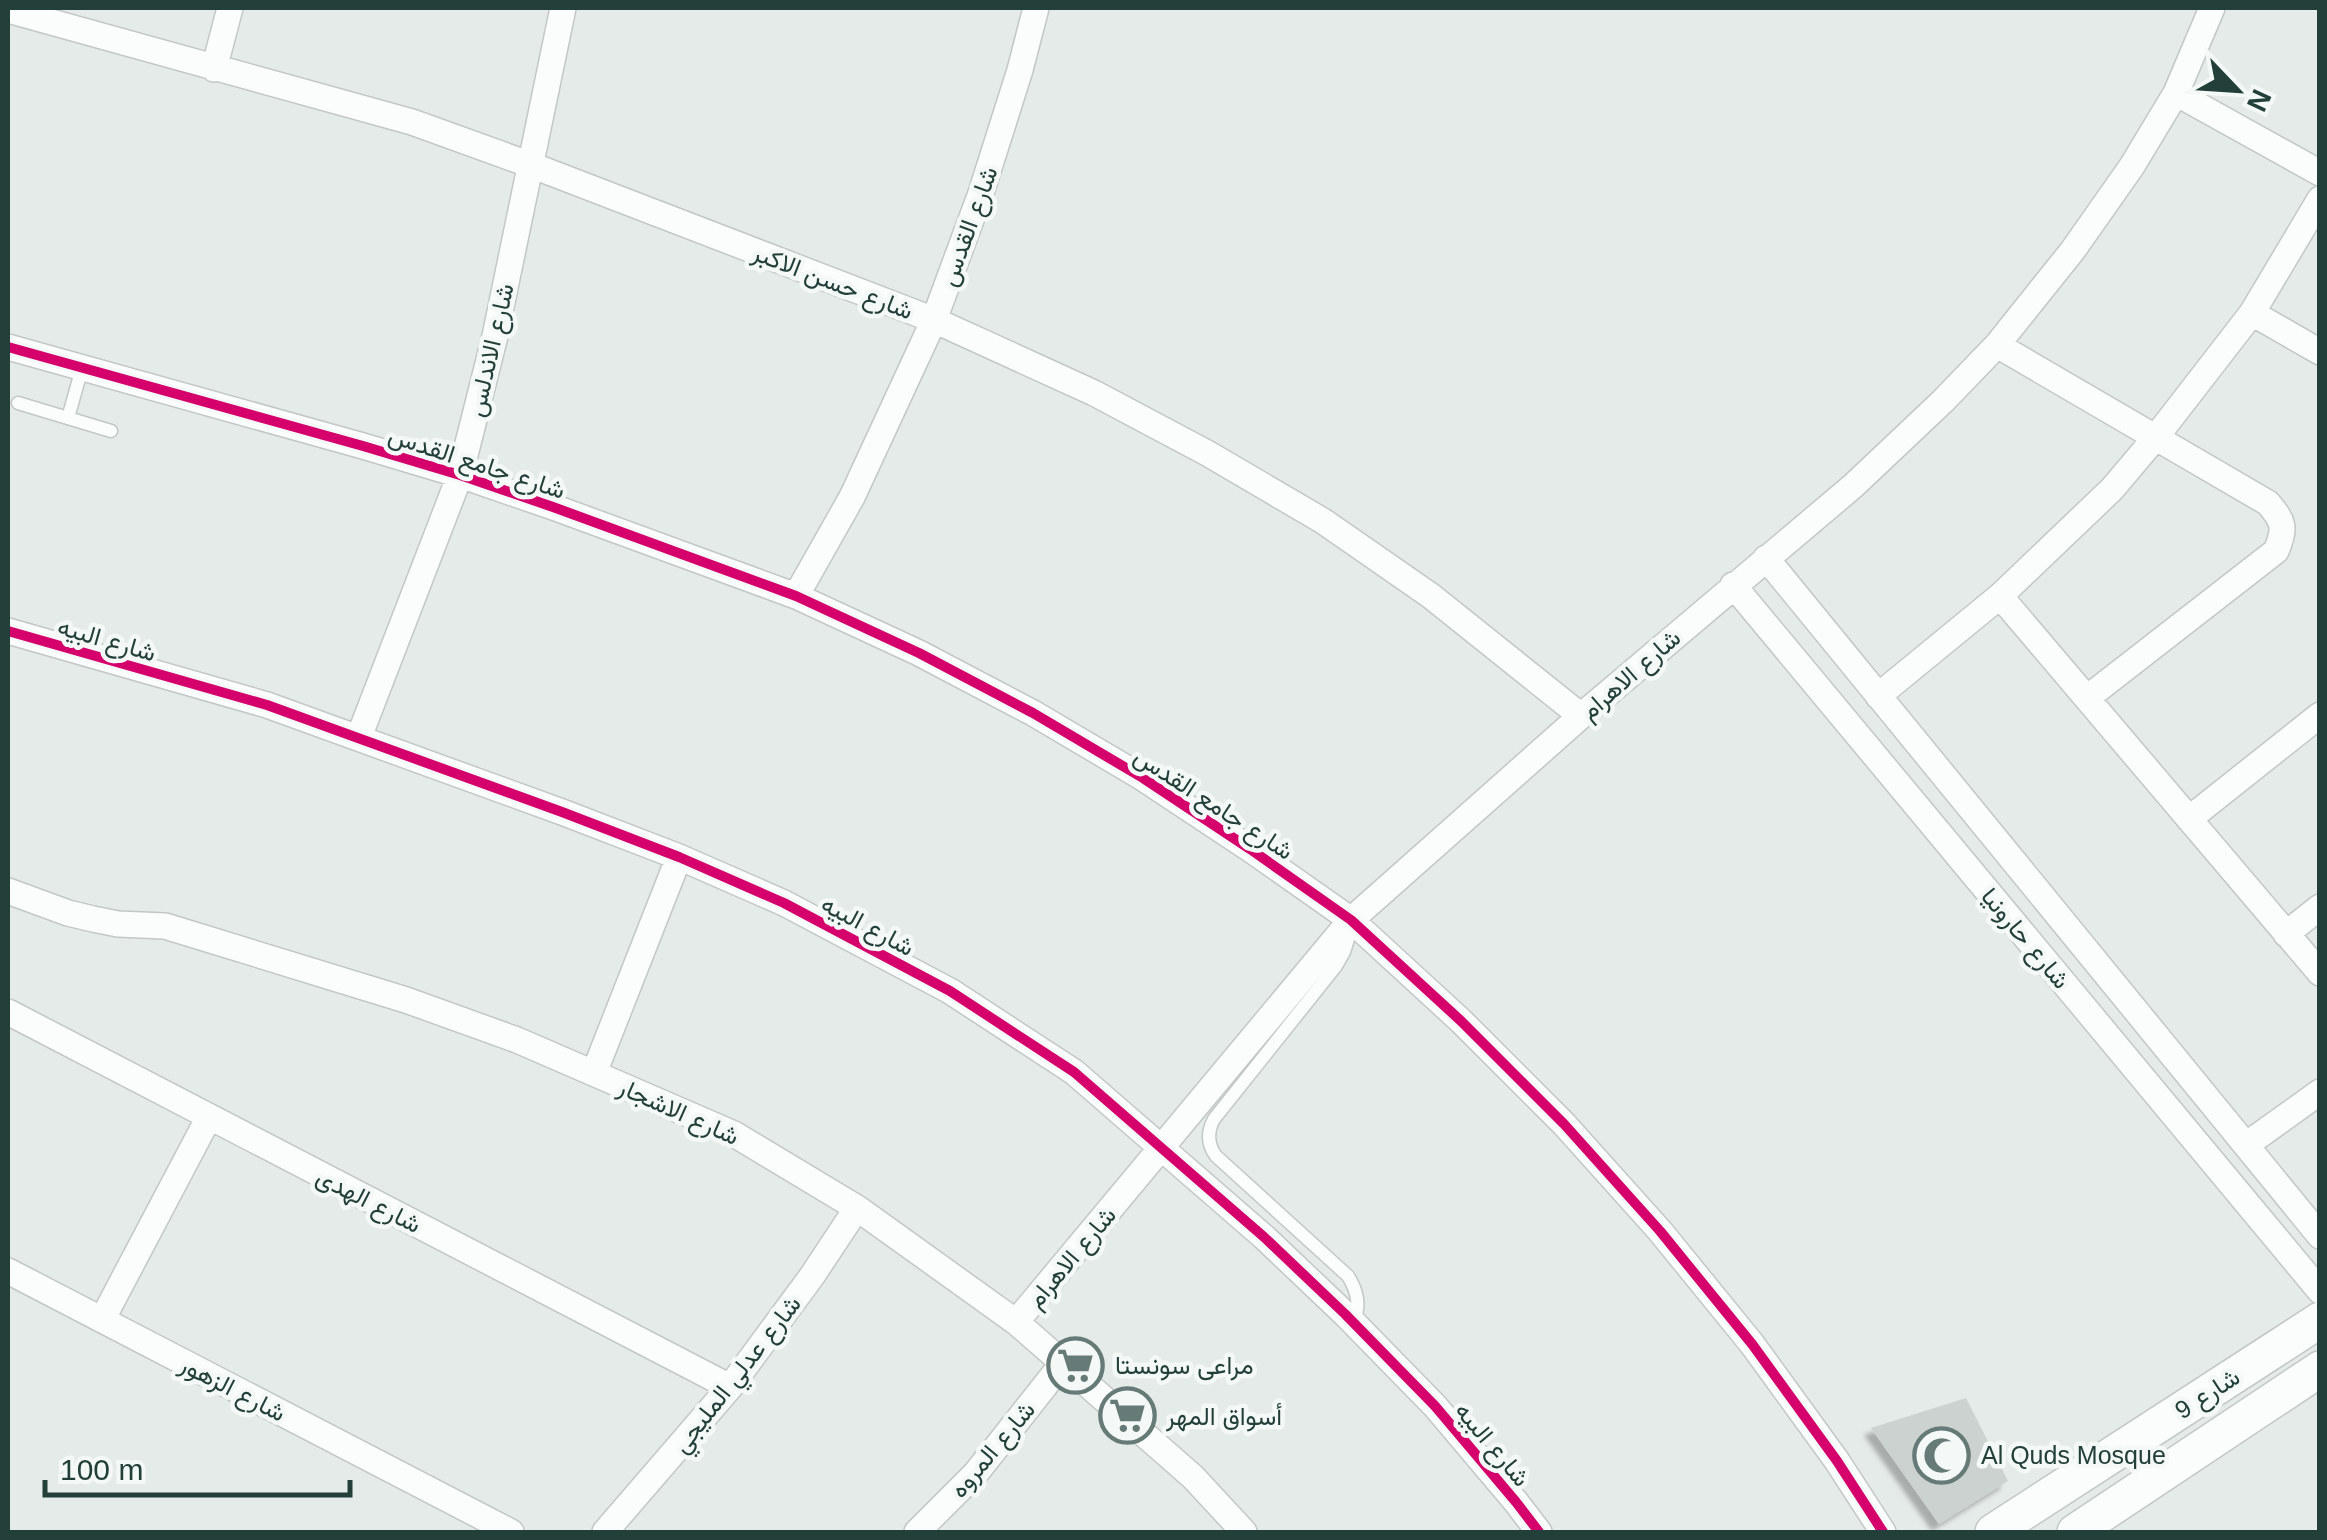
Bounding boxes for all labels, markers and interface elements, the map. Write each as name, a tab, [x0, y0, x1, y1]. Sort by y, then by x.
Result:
north arrow	[2187, 40, 2287, 140]
text: N	[2241, 85, 2278, 116]
street label: شارع القدس	[933, 162, 1005, 291]
street label: شارع حسن الاكبر	[747, 237, 917, 327]
street label: شارع الاندلس	[461, 281, 522, 420]
street label: شارع جامع القدس	[384, 420, 569, 508]
street label: شارع البيه	[54, 612, 159, 669]
street label: شارع الاهرام	[1574, 623, 1688, 727]
street label: شارع جامع القدس	[1127, 741, 1299, 868]
street label: شارع حارونيا	[1974, 882, 2076, 996]
street label: شارع البيه	[815, 889, 919, 964]
street label: شارع الاشجار	[612, 1072, 744, 1153]
street label: شارع الهدى	[311, 1162, 426, 1241]
street label: شارع الاهرام	[1021, 1201, 1124, 1315]
street label: شارع عدلي المليجي	[666, 1290, 812, 1462]
supermarket icon: مراعى سونستا	[1046, 1335, 1106, 1395]
street label: شارع الزهور	[173, 1349, 291, 1429]
place label: مراعى سونستا	[1115, 1351, 1253, 1381]
street label: شارع 9	[2170, 1362, 2246, 1427]
supermarket icon: أسواق المهر	[1097, 1386, 1157, 1446]
street label: شارع المروه	[944, 1395, 1043, 1505]
street label: شارع البيه	[1448, 1396, 1536, 1494]
place label: أسواق المهر	[1165, 1402, 1282, 1432]
mosque icon: Al Quds Mosque	[1912, 1425, 1972, 1485]
scale bar	[45, 1435, 350, 1497]
place label: Al Quds Mosque	[1981, 1441, 2166, 1469]
text: 100 m	[60, 1453, 143, 1486]

